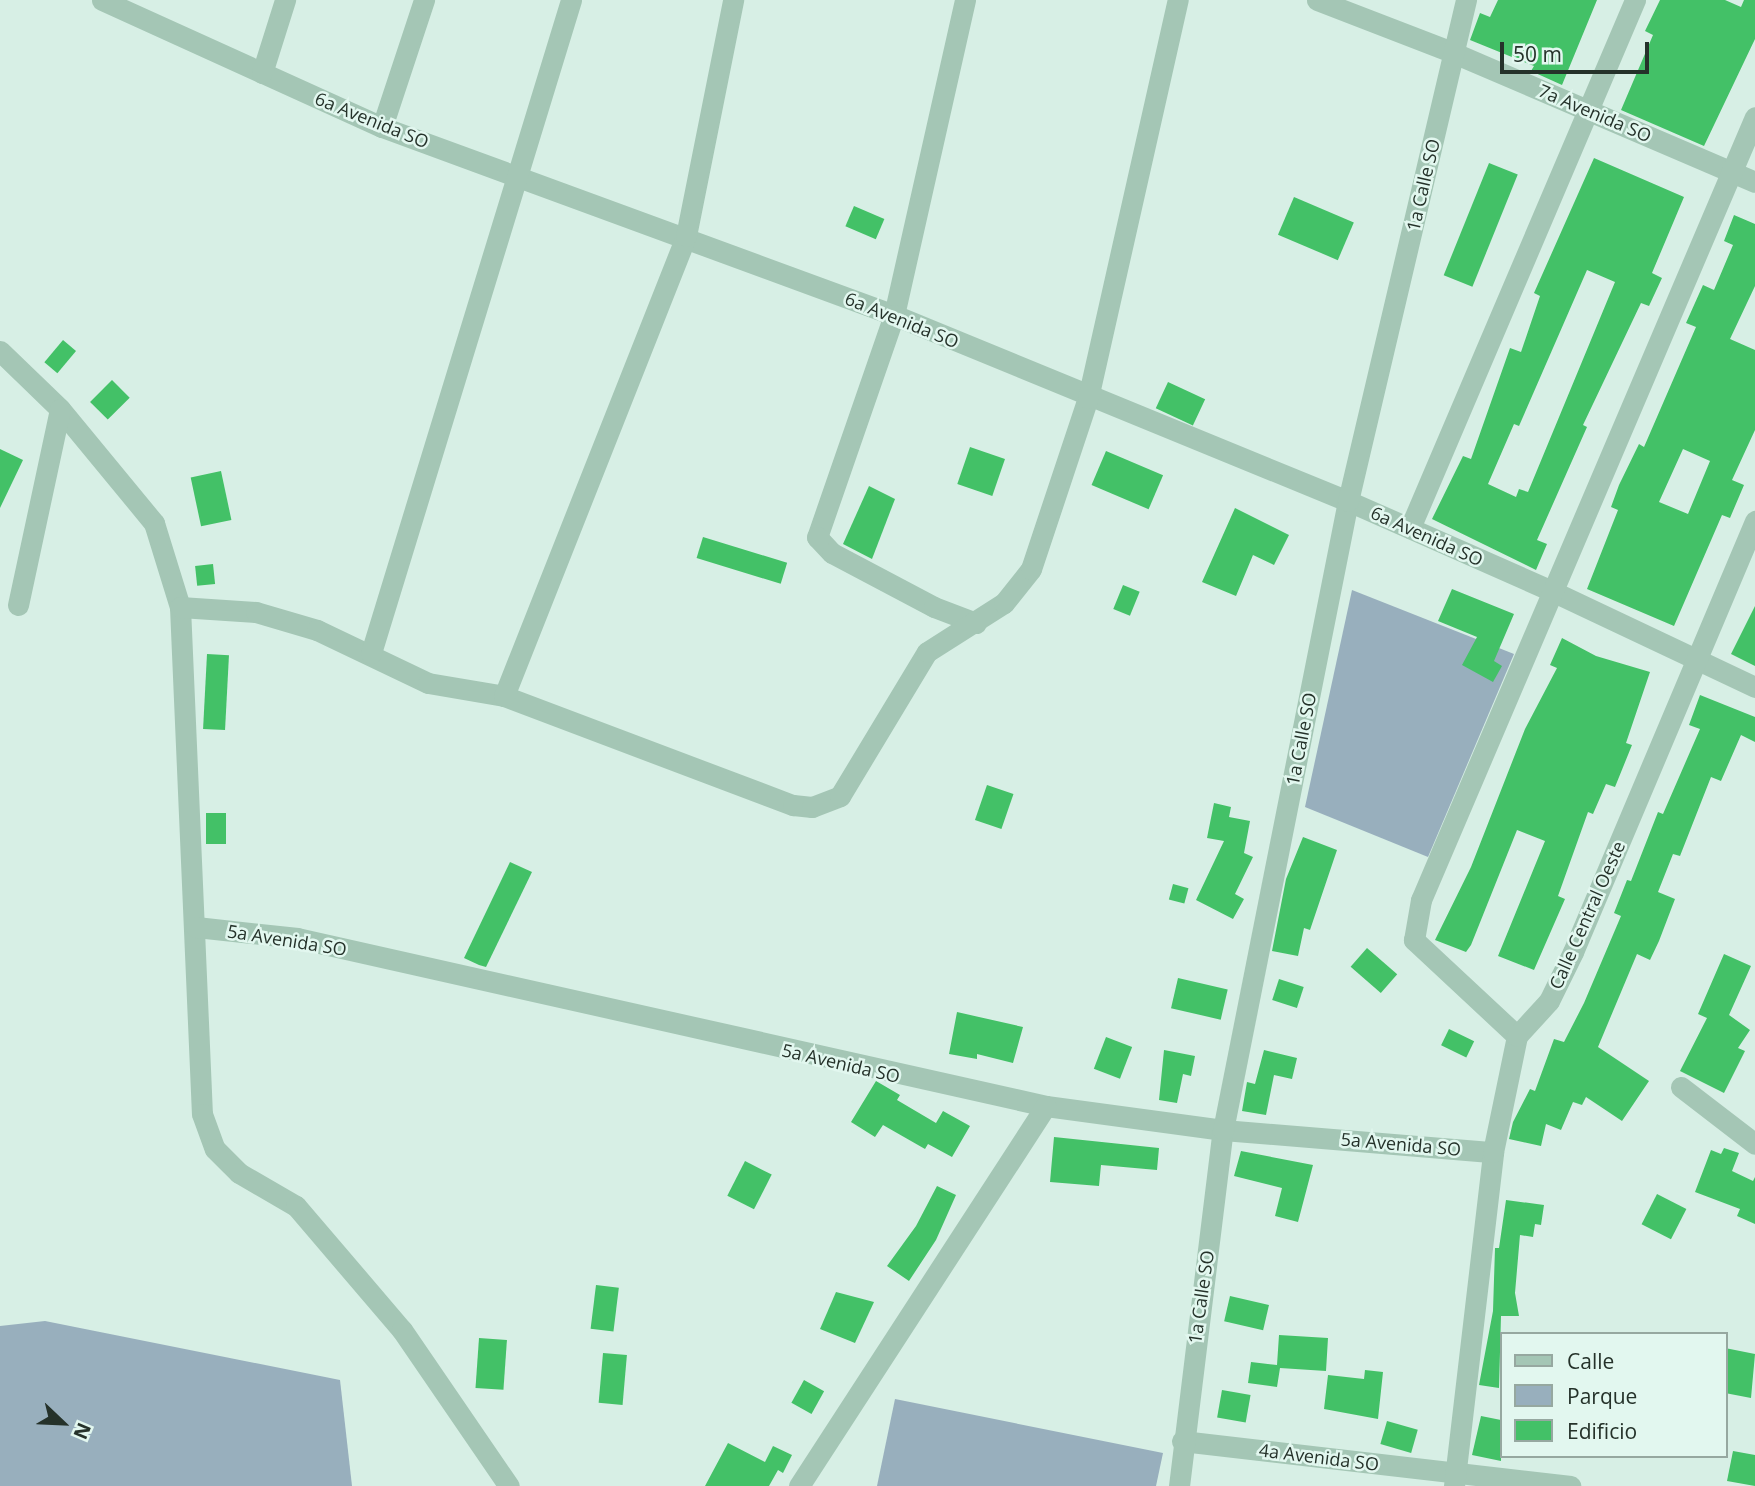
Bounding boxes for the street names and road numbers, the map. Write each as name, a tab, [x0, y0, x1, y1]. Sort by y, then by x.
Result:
street label: 7a Avenida SO	[1535, 79, 1655, 147]
street label: 6a Avenida SO	[312, 87, 432, 153]
street label: 1a Calle SO	[1402, 137, 1444, 233]
street label: 6a Avenida SO	[842, 287, 962, 353]
street label: 6a Avenida SO	[1368, 502, 1486, 570]
street label: 1a Calle SO	[1281, 691, 1321, 787]
street label: Calle Central Oeste	[1545, 838, 1629, 992]
street label: 5a Avenida SO	[226, 920, 348, 960]
street label: 5a Avenida SO	[780, 1039, 902, 1087]
street label: 5a Avenida SO	[1340, 1128, 1462, 1160]
street label: 1a Calle SO	[1184, 1249, 1218, 1345]
street label: 4a Avenida SO	[1258, 1439, 1380, 1475]

